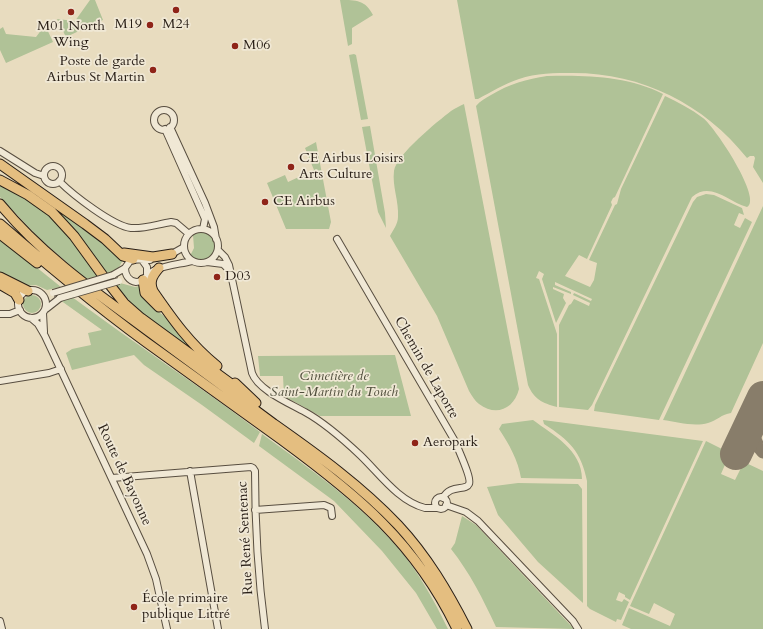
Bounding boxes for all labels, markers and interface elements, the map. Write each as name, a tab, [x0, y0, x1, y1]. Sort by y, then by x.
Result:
marker: M24	[171, 5, 181, 15]
marker: M01 North Wing	[66, 7, 76, 17]
place label: M19	[114, 17, 142, 33]
place label: M24	[162, 17, 190, 33]
place label: M01 North Wing	[37, 19, 105, 52]
marker: M19	[145, 20, 155, 30]
place label: M06	[243, 38, 271, 54]
marker: M06	[230, 41, 240, 51]
place label: Poste de garde Airbus St Martin	[47, 54, 145, 86]
marker: Poste de garde Airbus St Martin	[148, 65, 158, 75]
place label: CE Airbus Loisirs Arts Culture	[299, 151, 403, 184]
marker: CE Airbus Loisirs Arts Culture	[286, 162, 296, 172]
place label: CE Airbus	[273, 194, 335, 210]
marker: CE Airbus	[260, 197, 270, 207]
place label: D03	[225, 269, 251, 285]
marker: D03	[212, 272, 222, 282]
street label: Chemin de Laporte	[390, 314, 462, 422]
park label: Cimetière de Saint-Martin du Touch	[270, 369, 398, 402]
street label: Route de Bayonne	[93, 422, 155, 528]
place label: Aeropark	[423, 435, 478, 451]
marker: Aeropark	[410, 438, 420, 448]
street label: Rue René Sentenac	[235, 481, 257, 595]
place label: École primaire publique Littré	[142, 591, 230, 624]
marker: École primaire publique Littré	[129, 602, 139, 612]

